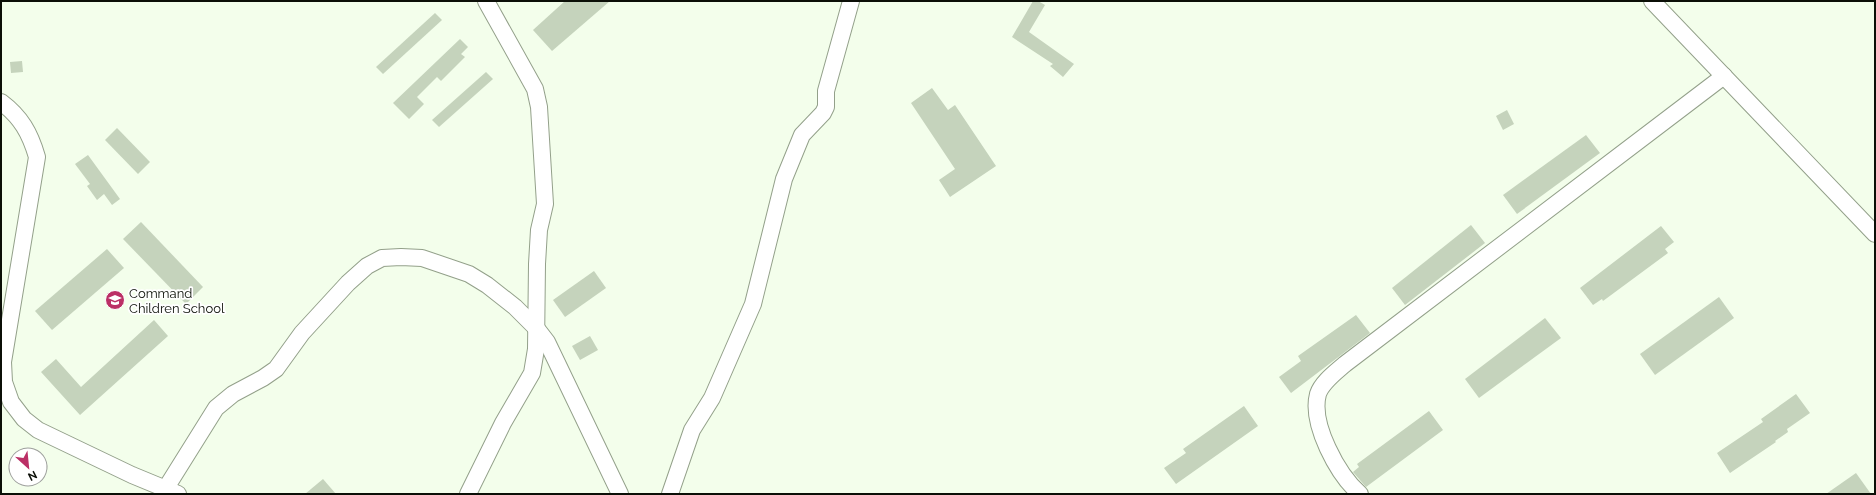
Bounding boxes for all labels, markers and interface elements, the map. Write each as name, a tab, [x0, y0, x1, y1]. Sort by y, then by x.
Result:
place label: Command Children School	[129, 286, 225, 316]
school or university icon: Command Children School	[104, 289, 126, 311]
north arrow	[8, 447, 48, 487]
text: N	[26, 468, 39, 483]

